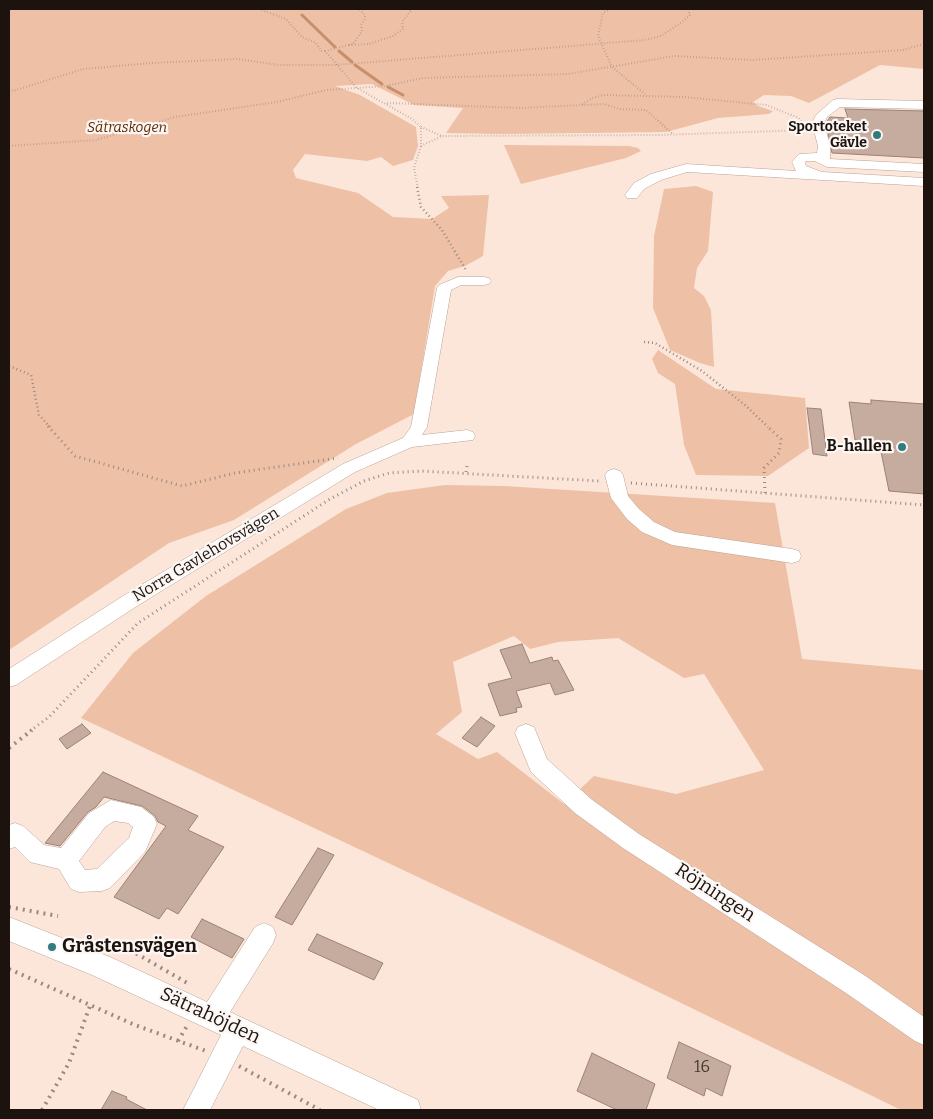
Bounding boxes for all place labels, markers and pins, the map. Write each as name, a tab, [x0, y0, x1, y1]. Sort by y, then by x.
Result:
place label: Sportoteket Gävle	[788, 119, 867, 152]
marker: Sportoteket Gävle	[871, 129, 883, 141]
place label: B-hallen	[826, 437, 892, 457]
marker: B-hallen	[896, 441, 908, 453]
place label: Gråstensvägen	[62, 936, 197, 958]
marker: Gråstensvägen	[46, 941, 58, 953]

